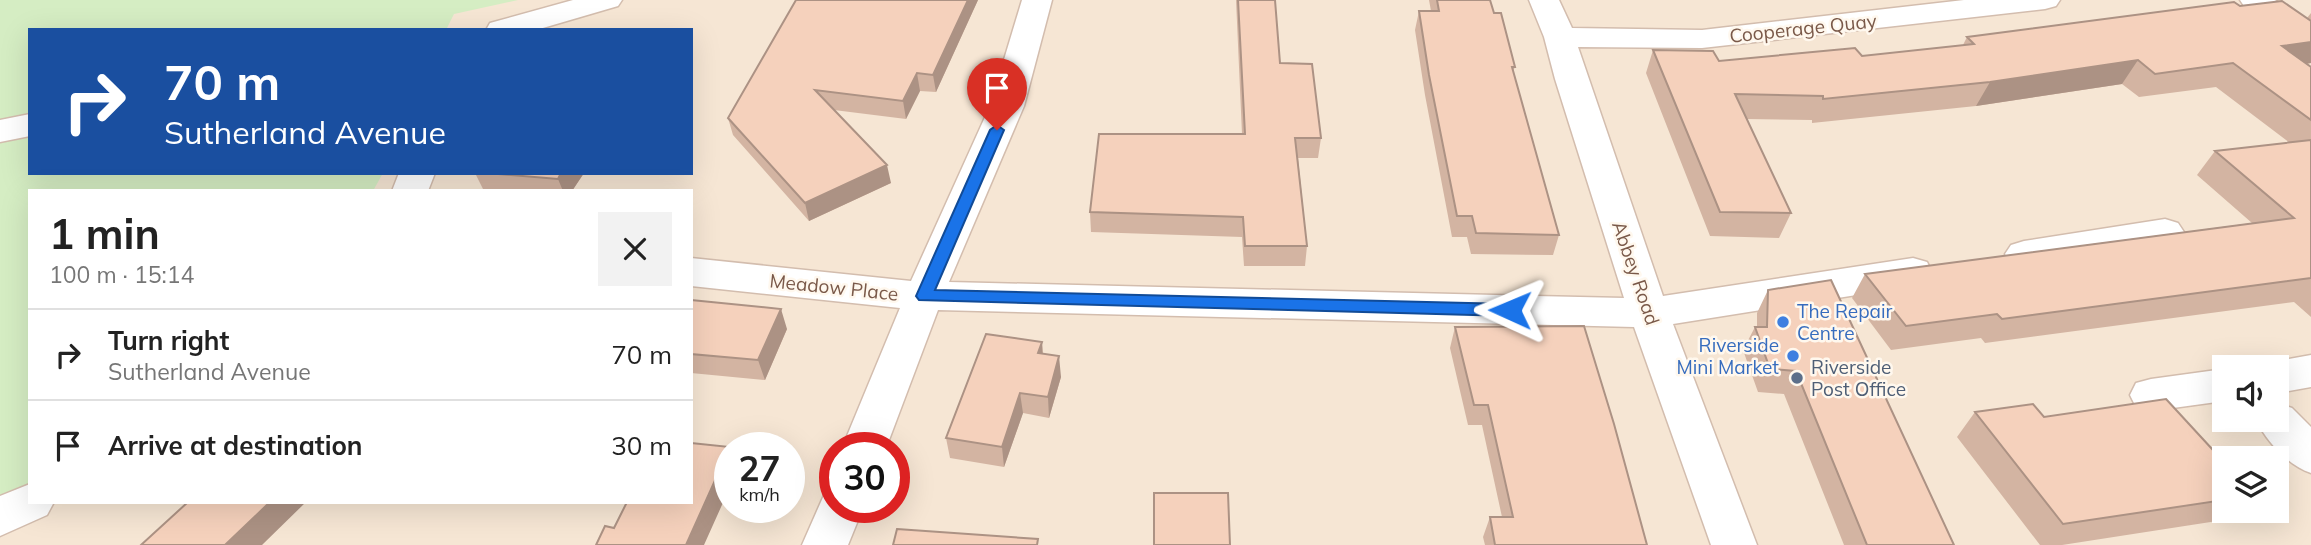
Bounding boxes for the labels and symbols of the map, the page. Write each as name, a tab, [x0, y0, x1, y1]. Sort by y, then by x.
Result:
street label: Cooperage Quay	[1728, 8, 1878, 48]
pin	[967, 58, 1027, 130]
street label: Abbey Road	[1607, 218, 1665, 328]
street label: Meadow Place	[768, 268, 900, 306]
position arrow	[1473, 273, 1547, 347]
place label: The Repair Centre	[1797, 299, 1892, 345]
marker: The Repair Centre	[1775, 314, 1791, 330]
place label: Riverside Mini Market	[1676, 333, 1779, 379]
marker: Riverside Mini Market	[1785, 348, 1801, 364]
place label: Riverside Post Office	[1811, 355, 1906, 401]
marker: Riverside Post Office	[1789, 370, 1805, 386]
speed limit sign: 30	[819, 432, 910, 523]

